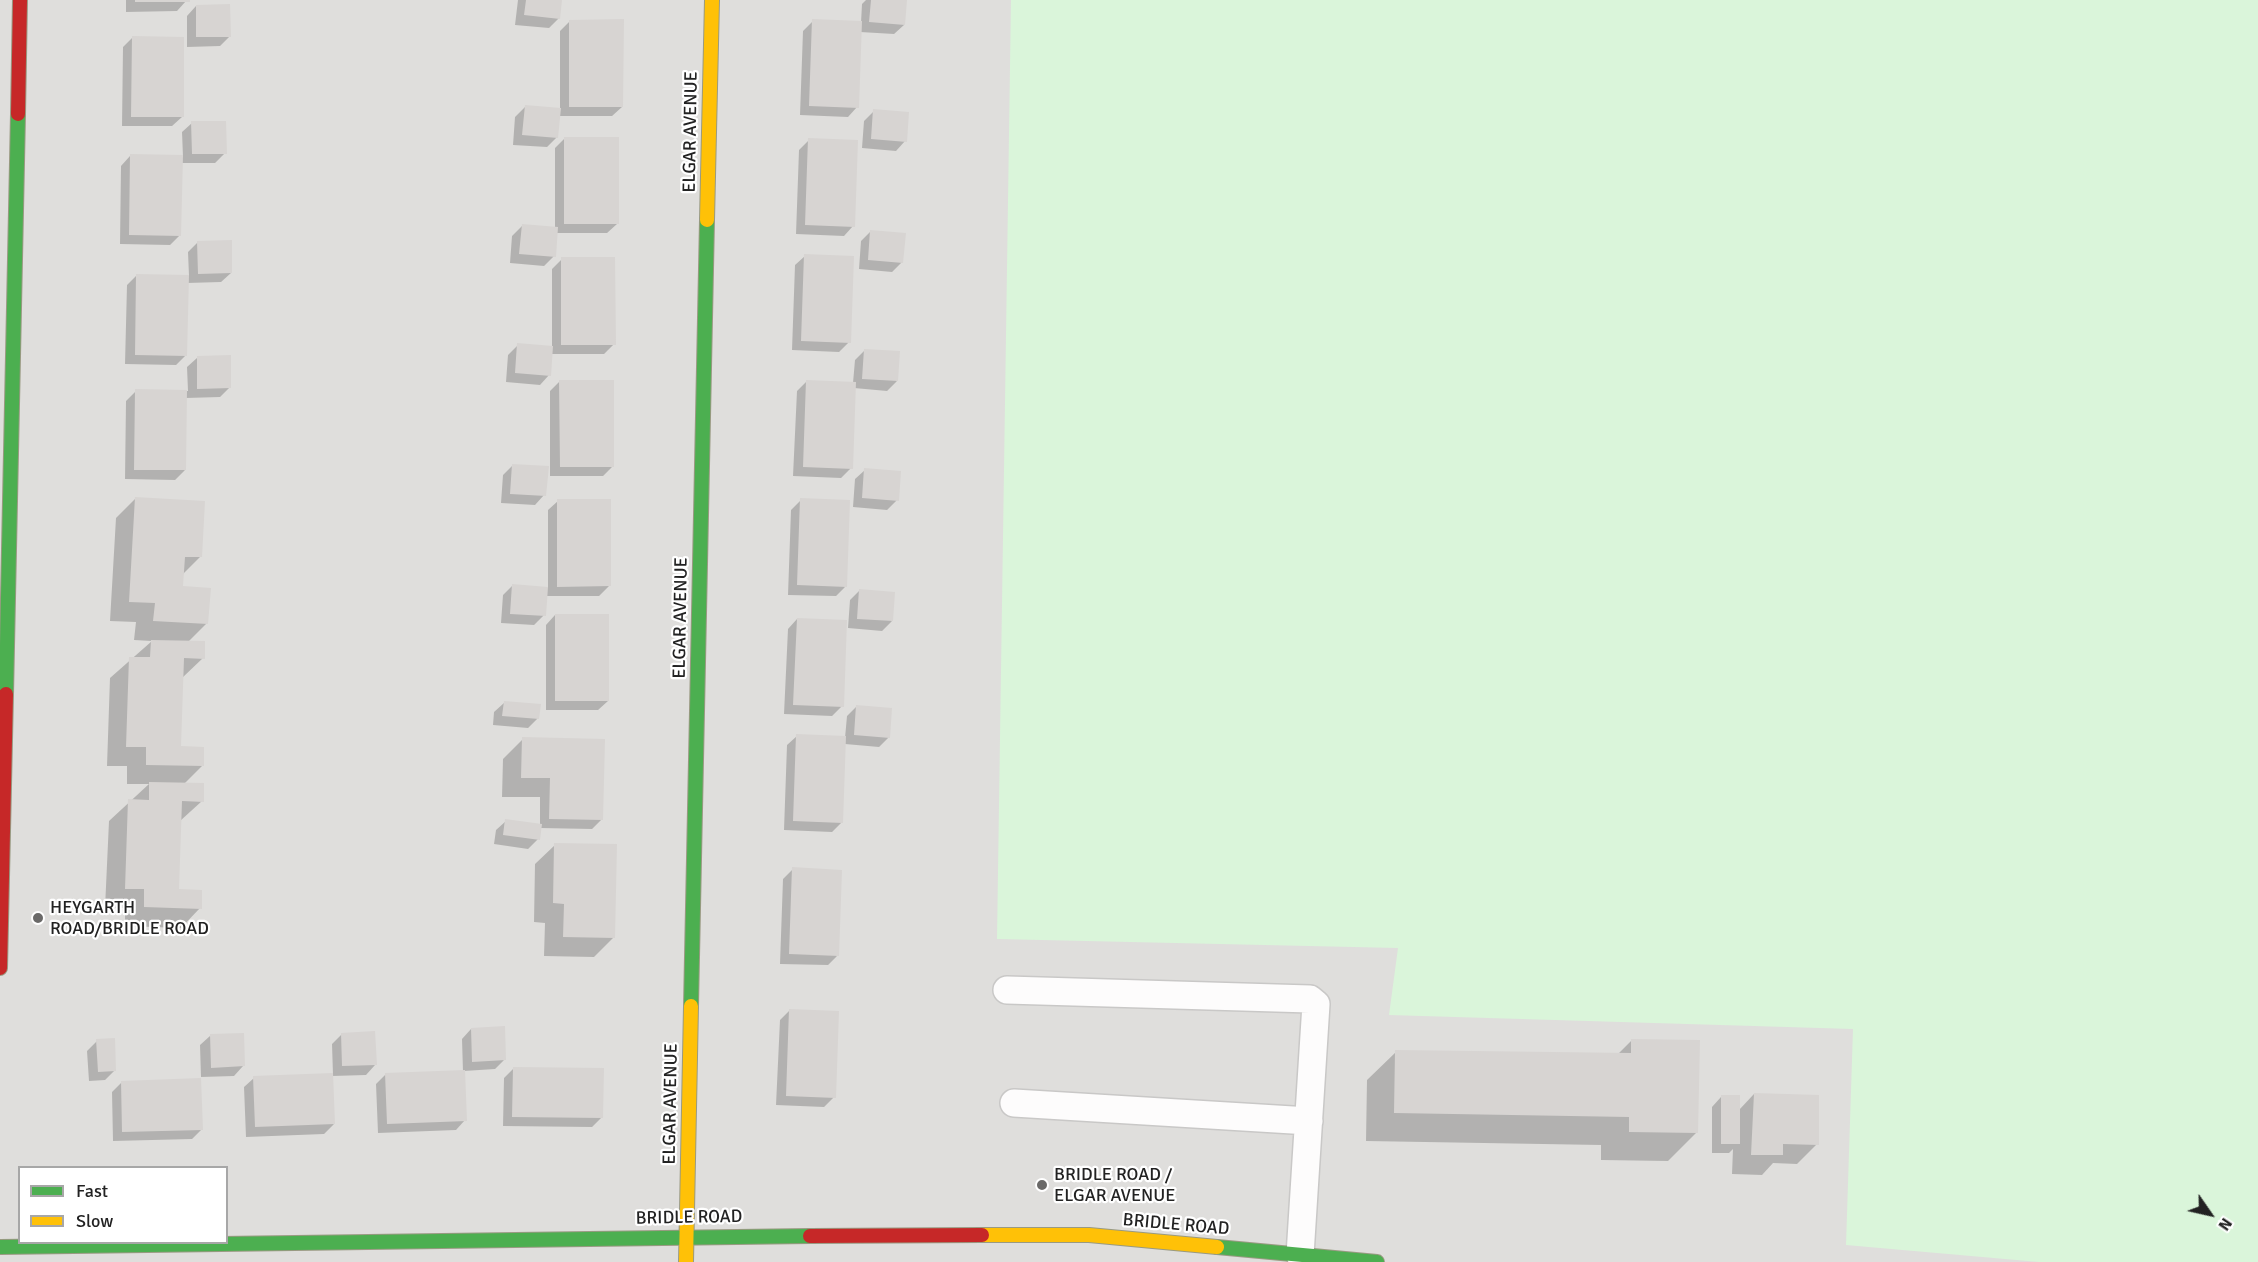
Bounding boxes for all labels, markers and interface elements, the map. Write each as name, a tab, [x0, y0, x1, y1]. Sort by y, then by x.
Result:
street label: ELGAR AVENUE	[679, 71, 703, 193]
street label: ELGAR AVENUE	[669, 557, 693, 679]
place label: HEYGARTH ROAD/BRIDLE ROAD	[50, 897, 209, 940]
marker: HEYGARTH ROAD/BRIDLE ROAD	[31, 911, 45, 925]
street label: ELGAR AVENUE	[659, 1043, 683, 1165]
place label: BRIDLE ROAD / ELGAR AVENUE	[1054, 1164, 1176, 1206]
legend	[18, 1166, 228, 1244]
marker: BRIDLE ROAD / ELGAR AVENUE	[1035, 1178, 1049, 1192]
text: Fast	[76, 1180, 108, 1202]
north arrow	[2180, 1184, 2240, 1244]
street label: BRIDLE ROAD	[635, 1206, 743, 1230]
text: Slow	[76, 1210, 113, 1232]
street label: BRIDLE ROAD	[1122, 1210, 1230, 1240]
text: N	[2214, 1214, 2236, 1234]

